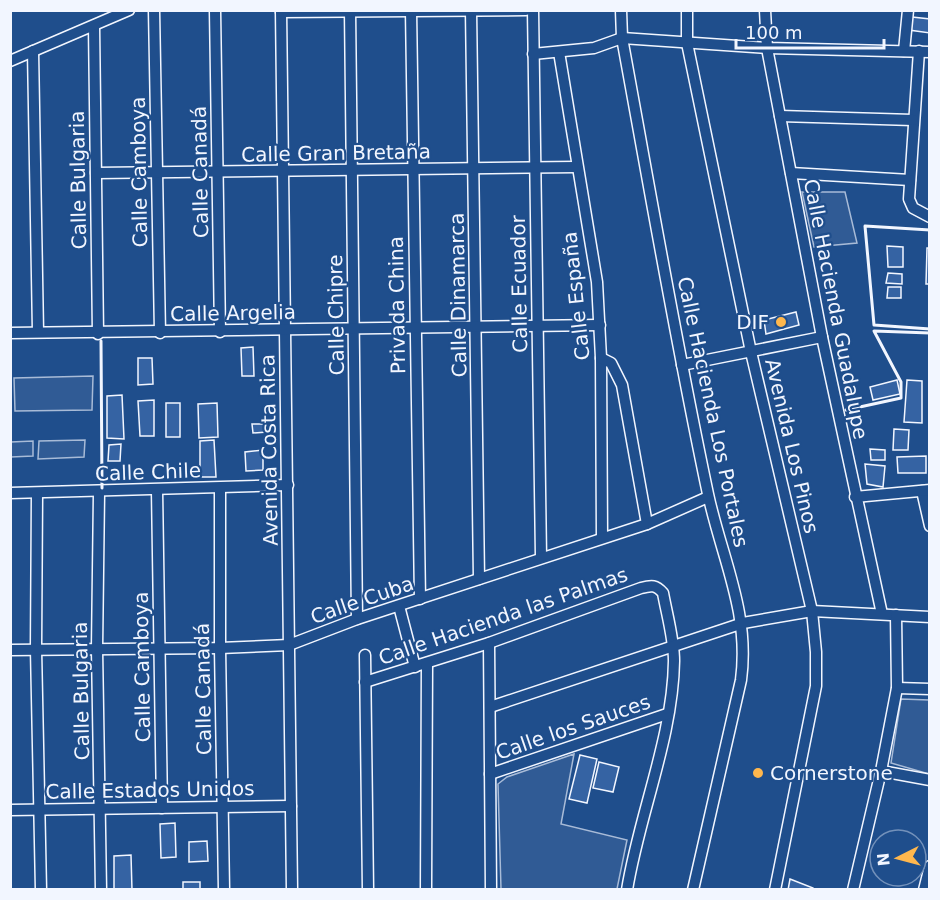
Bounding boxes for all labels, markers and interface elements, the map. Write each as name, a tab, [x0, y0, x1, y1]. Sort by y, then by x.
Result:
scale bar	[736, 12, 884, 50]
text: 100 m	[745, 22, 803, 43]
street label: Calle Camboya	[126, 96, 152, 248]
street label: Calle Canadá	[187, 106, 213, 238]
street label: Calle Bulgaria	[65, 110, 91, 250]
street label: Calle Gran Bretaña	[241, 139, 431, 167]
street label: Calle Hacienda Guadalupe	[799, 177, 873, 441]
street label: Calle Dinamarca	[445, 212, 471, 378]
street label: Calle Ecuador	[506, 214, 532, 353]
street label: Calle España	[557, 231, 595, 361]
street label: Privada China	[384, 236, 410, 374]
street label: Calle Chipre	[323, 254, 349, 376]
street label: Calle Hacienda Los Portales	[673, 274, 753, 550]
street label: Calle Argelia	[170, 300, 296, 326]
place label: DIF	[736, 310, 769, 334]
marker: DIF	[774, 315, 788, 329]
street label: Avenida Costa Rica	[255, 354, 283, 546]
street label: Avenida Los Pinos	[760, 356, 824, 536]
street label: Calle Chile	[95, 458, 201, 486]
street label: Calle Hacienda las Palmas	[375, 562, 631, 670]
street label: Calle Cuba	[307, 571, 417, 629]
street label: Calle Camboya	[129, 591, 155, 743]
street label: Calle Bulgaria	[68, 621, 94, 761]
street label: Calle Canadá	[190, 623, 216, 755]
street label: Calle los Sauces	[493, 689, 653, 765]
place label: Cornerstone	[770, 761, 893, 785]
marker: Cornerstone	[751, 766, 765, 780]
street label: Calle Estados Unidos	[45, 776, 255, 804]
north arrow	[868, 828, 928, 888]
text: N	[873, 852, 894, 867]

